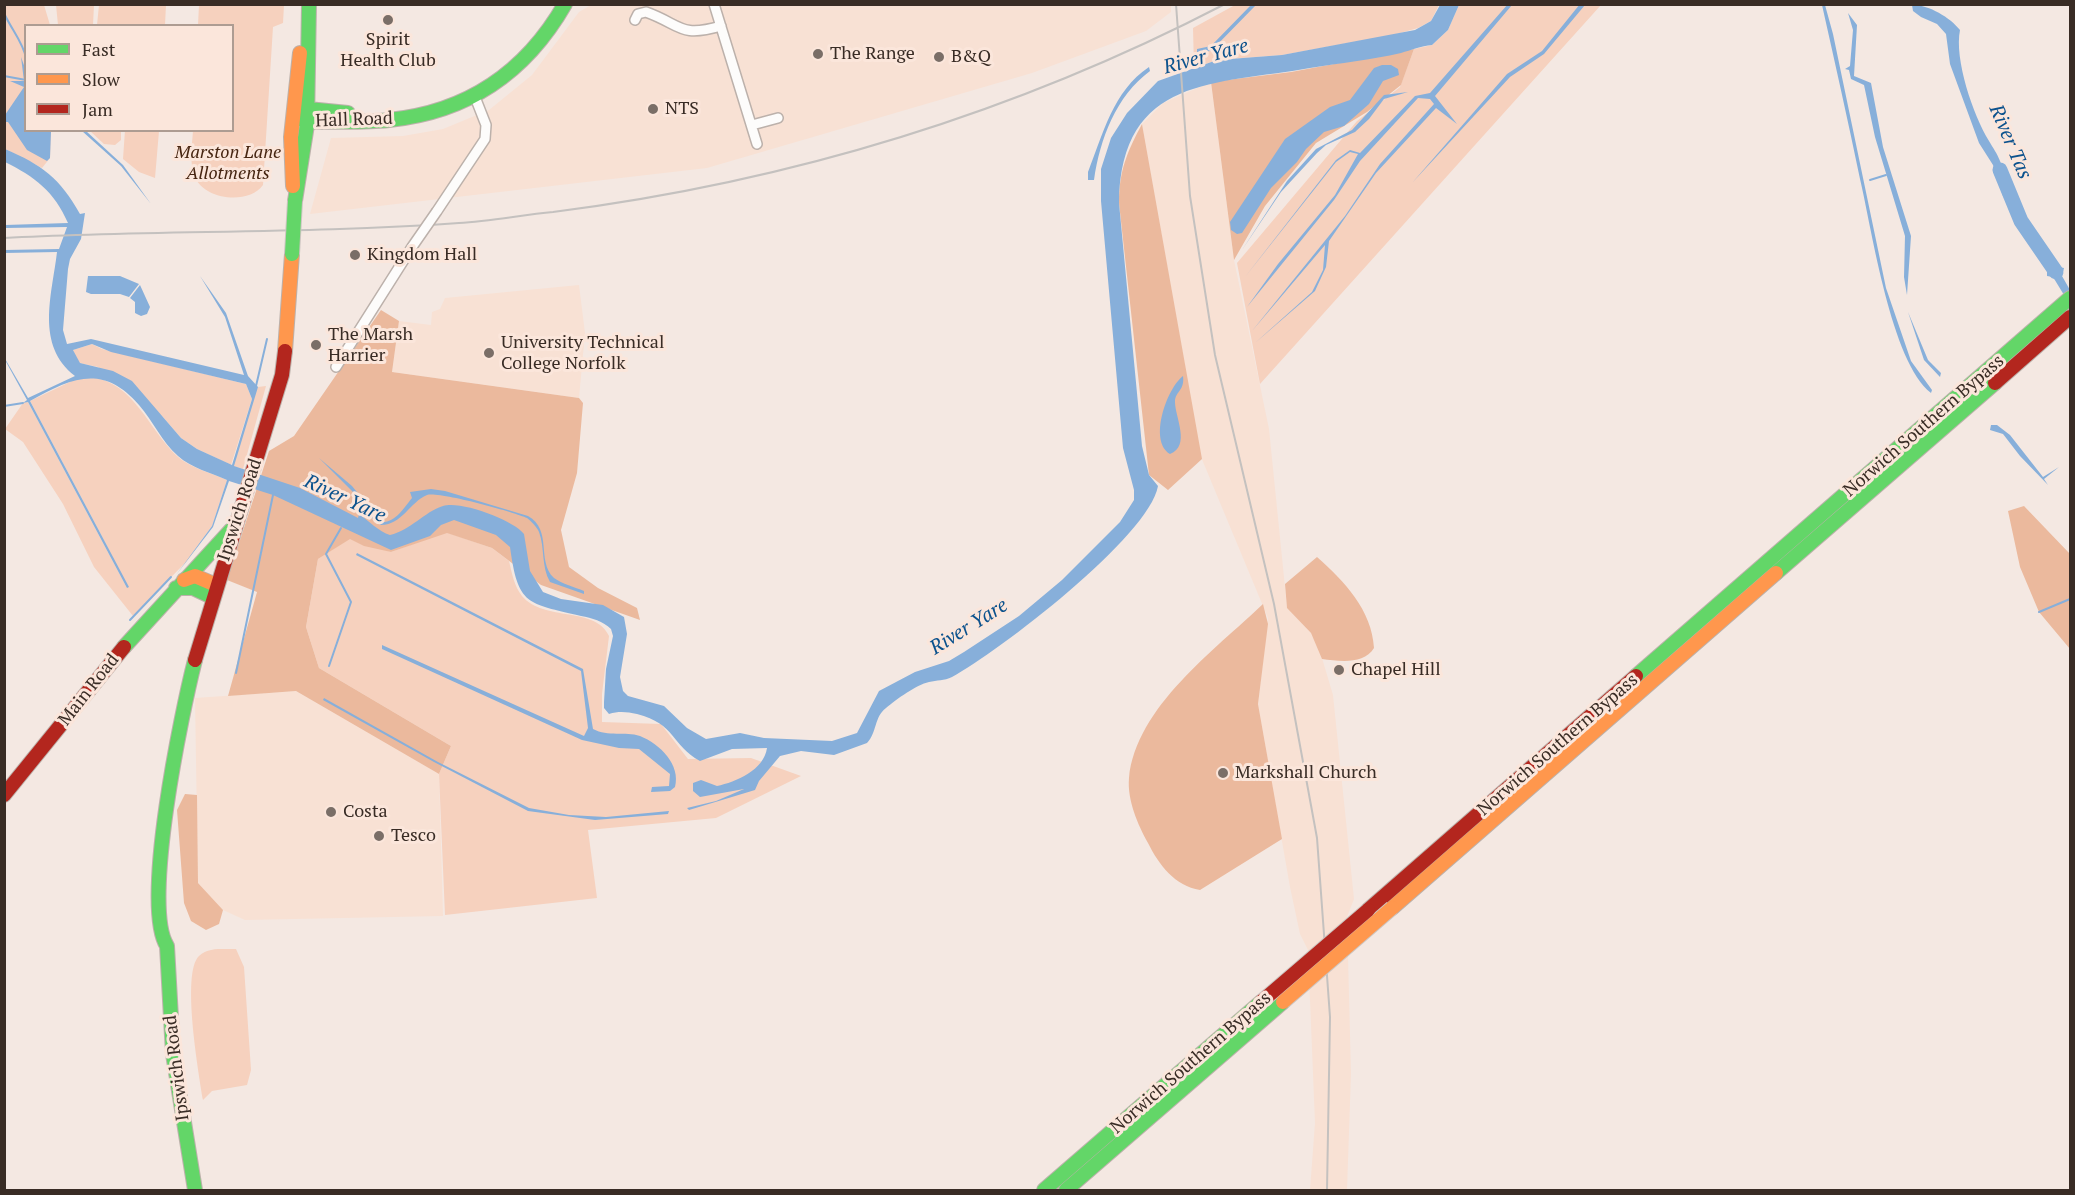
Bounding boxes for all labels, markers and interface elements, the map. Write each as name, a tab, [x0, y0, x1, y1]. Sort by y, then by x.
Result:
marker: Spirit Health Club	[381, 13, 395, 27]
legend	[24, 24, 234, 132]
place label: Spirit Health Club	[340, 29, 436, 72]
water label: River Yare	[1161, 34, 1251, 80]
text: Fast	[82, 37, 115, 61]
place label: The Range	[830, 43, 915, 65]
place label: B&Q	[951, 46, 991, 68]
marker: The Range	[811, 47, 825, 61]
marker: B&Q	[932, 50, 946, 64]
text: Slow	[82, 67, 120, 91]
text: Jam	[82, 97, 113, 121]
place label: NTS	[665, 98, 699, 120]
water label: River Tas	[1984, 101, 2036, 183]
marker: NTS	[646, 102, 660, 116]
street label: Hall Road	[315, 108, 393, 132]
park label: Marston Lane Allotments	[175, 142, 281, 184]
place label: Kingdom Hall	[367, 244, 477, 266]
marker: Kingdom Hall	[348, 248, 362, 262]
place label: The Marsh Harrier	[328, 324, 413, 366]
place label: University Technical College Norfolk	[501, 332, 664, 374]
marker: The Marsh Harrier	[309, 338, 323, 352]
marker: University Technical College Norfolk	[482, 346, 496, 360]
street label: Norwich Southern Bypass	[1839, 350, 2009, 502]
street label: Ipswich Road	[213, 456, 267, 564]
water label: River Yare	[300, 470, 390, 528]
water label: River Yare	[926, 594, 1012, 660]
street label: Main Road	[54, 650, 124, 730]
place label: Chapel Hill	[1351, 659, 1441, 681]
marker: Chapel Hill	[1332, 663, 1346, 677]
street label: Norwich Southern Bypass	[1473, 669, 1643, 821]
place label: Markshall Church	[1235, 762, 1377, 784]
marker: Markshall Church	[1216, 766, 1230, 780]
place label: Costa	[343, 801, 388, 823]
marker: Costa	[324, 805, 338, 819]
place label: Tesco	[391, 825, 436, 847]
marker: Tesco	[372, 829, 386, 843]
street label: Norwich Southern Bypass	[1106, 987, 1276, 1139]
street label: Ipswich Road	[160, 1014, 194, 1122]

